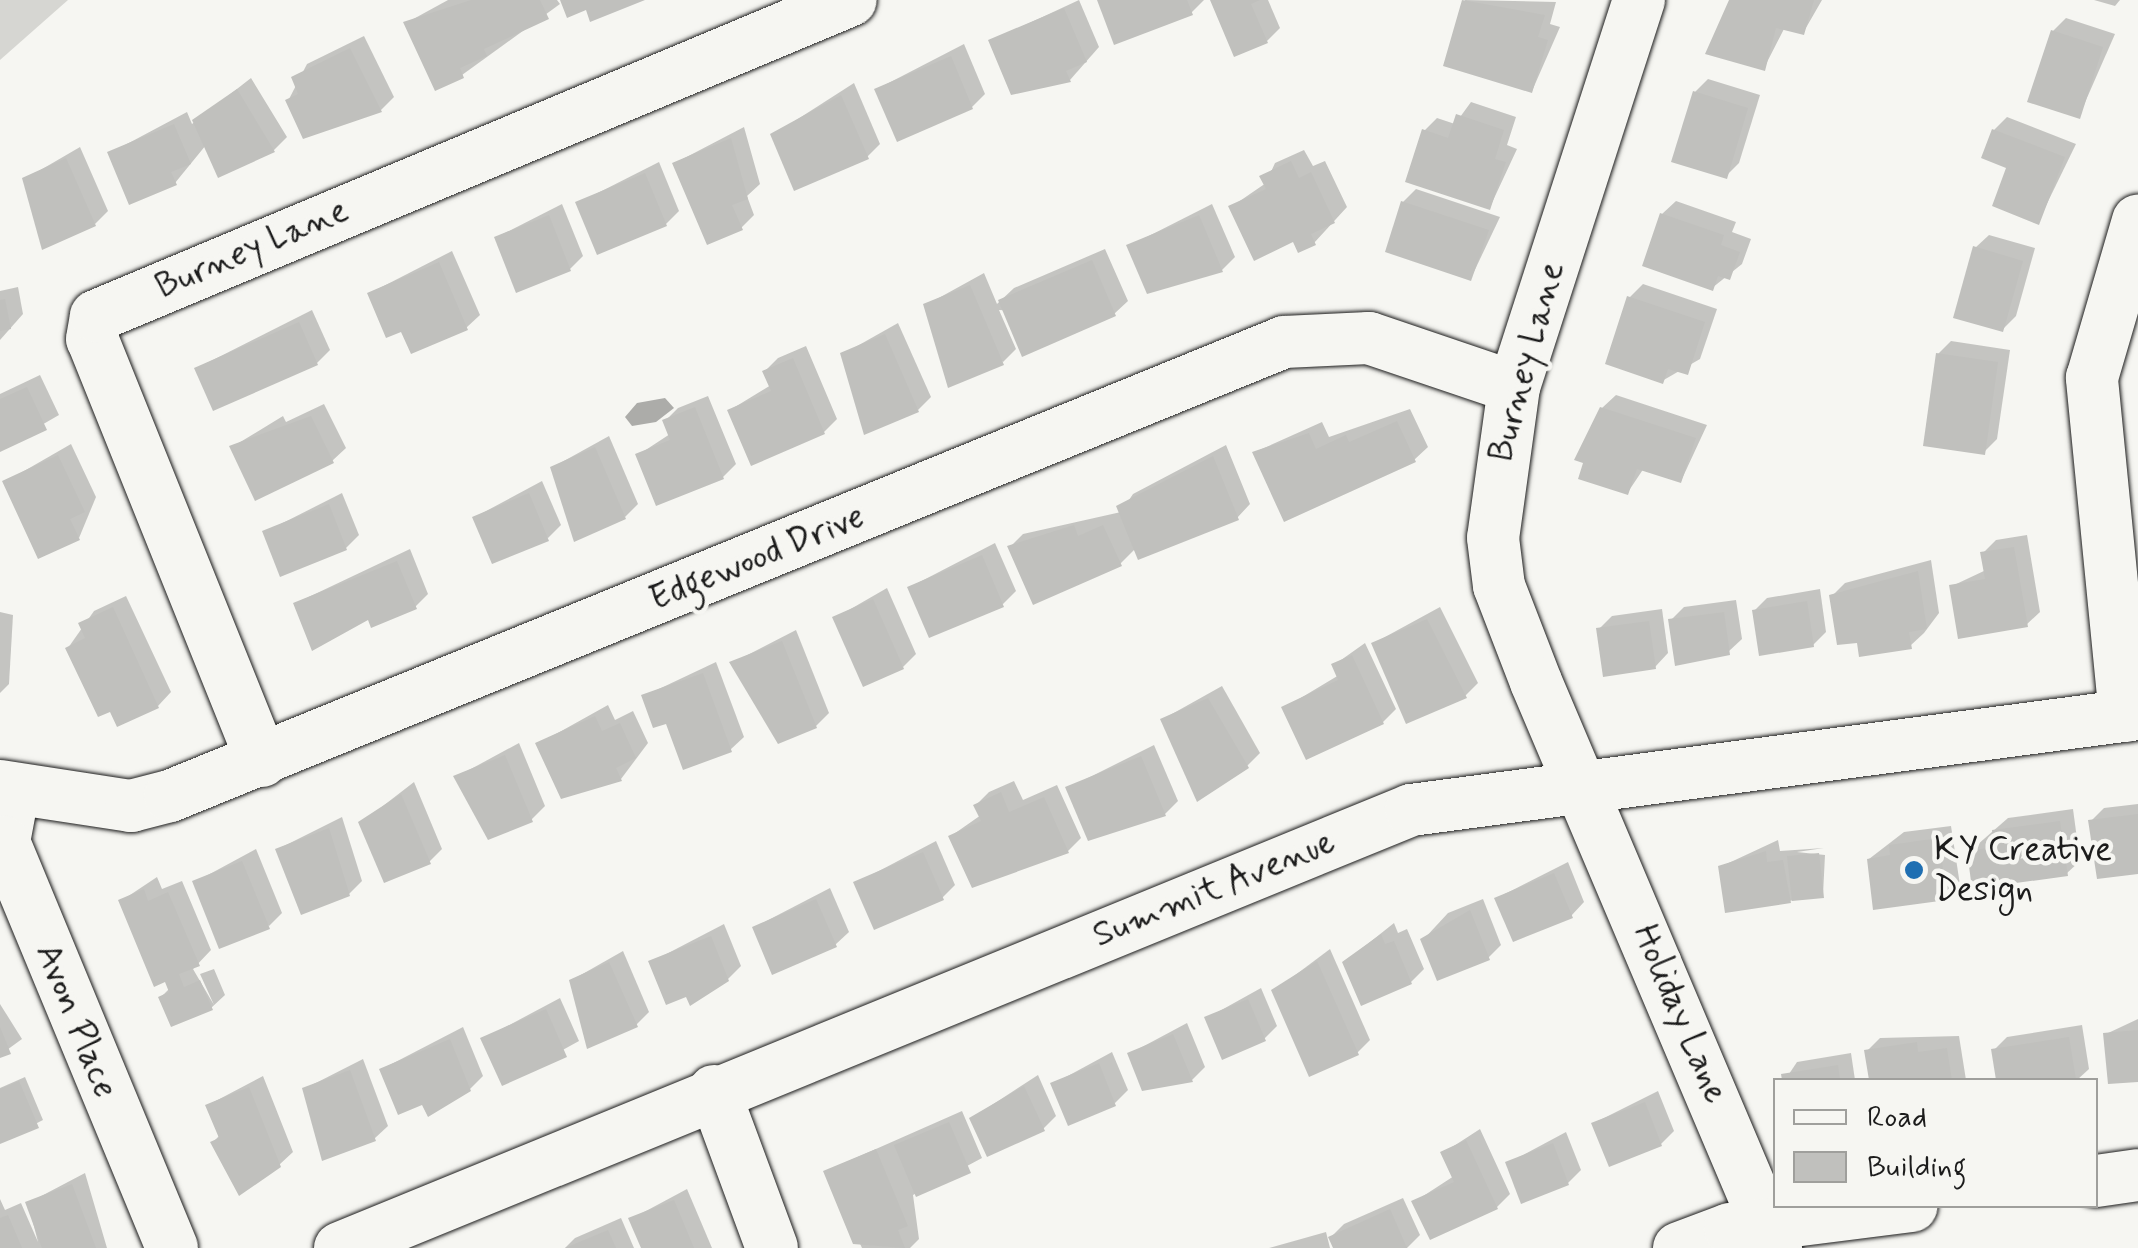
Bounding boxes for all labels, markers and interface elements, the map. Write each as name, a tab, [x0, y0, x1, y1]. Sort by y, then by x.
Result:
street label: Burney Lane	[153, 191, 351, 307]
street label: Burney Lane	[1481, 262, 1573, 462]
street label: Edgewood Drive	[644, 496, 870, 620]
street label: Summit Avenue	[1088, 822, 1340, 956]
place label: KY Creative Design	[1934, 829, 2113, 911]
marker: KY Creative Design	[1903, 859, 1925, 881]
street label: Holiday Lane	[1623, 917, 1737, 1111]
street label: Avon Place	[27, 940, 125, 1102]
legend	[1773, 1078, 2098, 1208]
text: Road	[1867, 1098, 1927, 1137]
text: Building	[1867, 1148, 1966, 1187]

